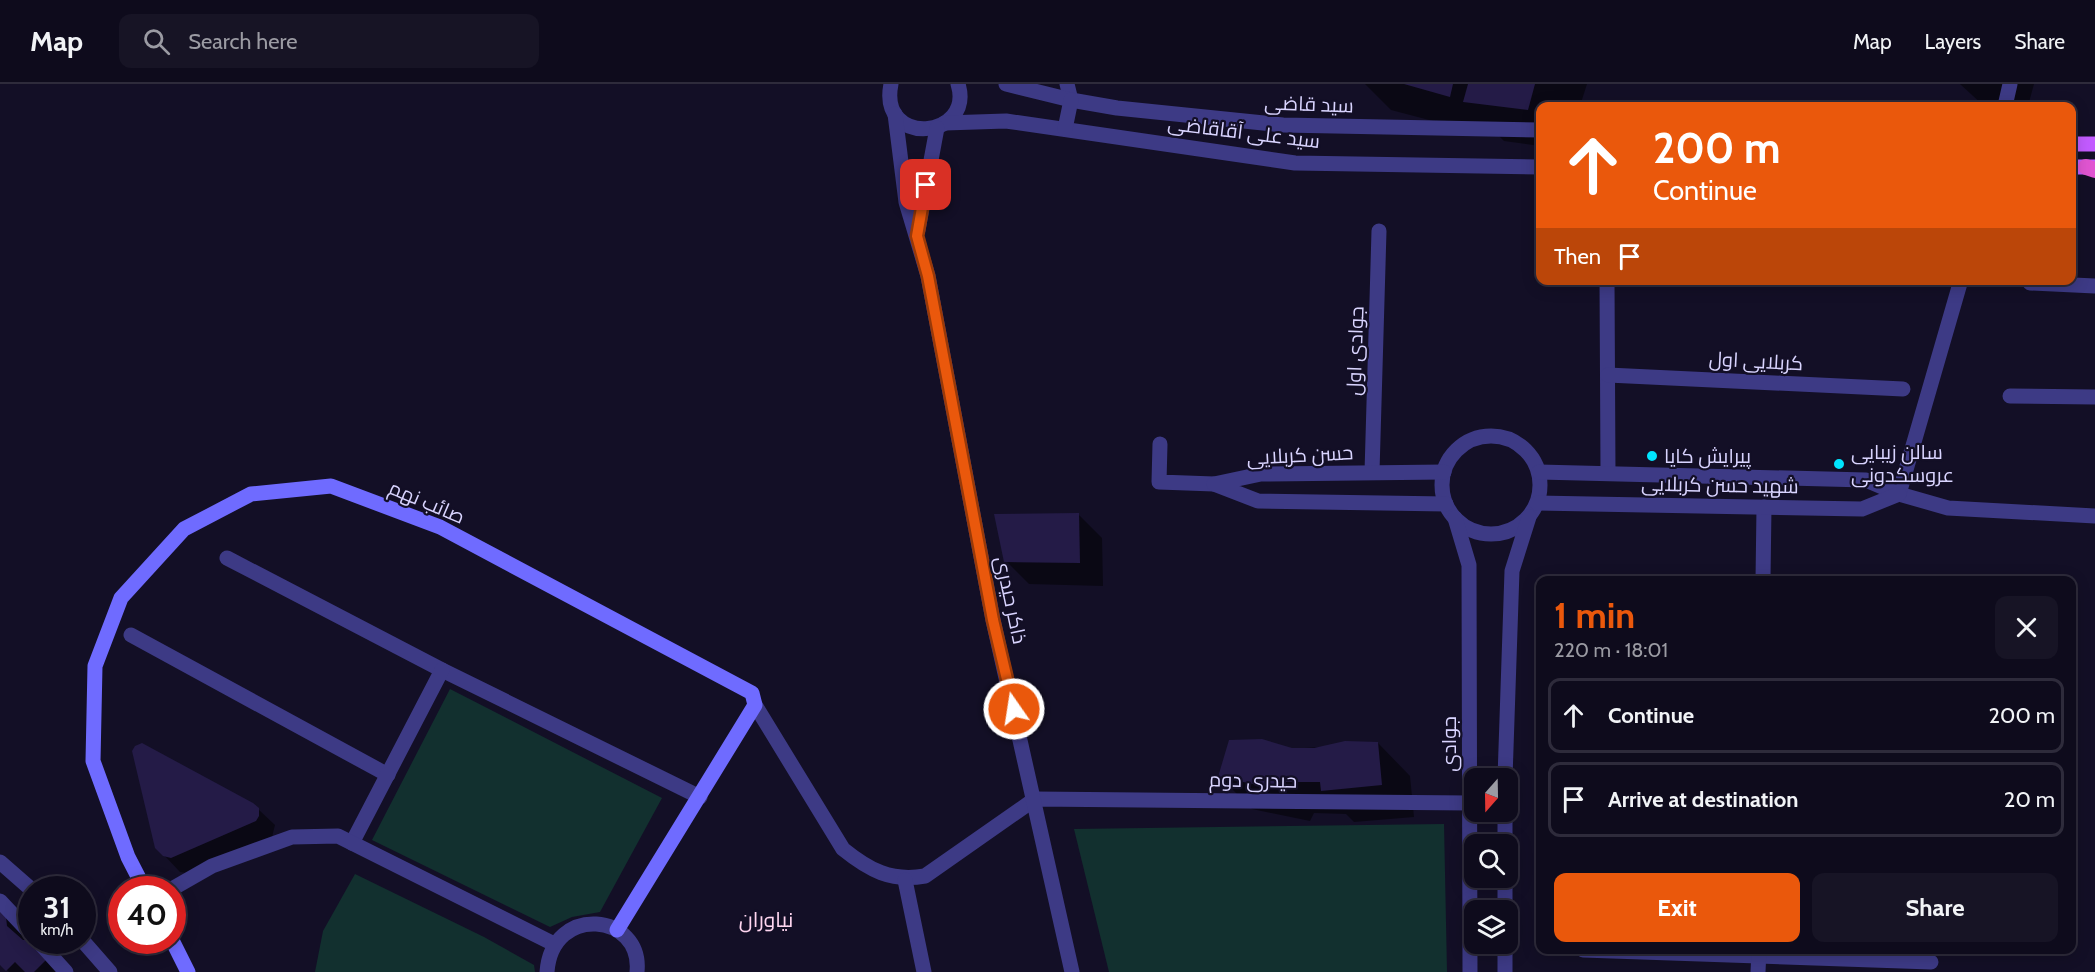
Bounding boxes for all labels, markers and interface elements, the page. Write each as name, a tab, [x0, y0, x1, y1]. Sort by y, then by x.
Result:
search box	[119, 14, 539, 68]
text: Map	[30, 24, 83, 58]
icon: search	[140, 25, 173, 58]
text: Search here	[188, 28, 297, 55]
text: Map	[1853, 29, 1892, 54]
text: Layers	[1925, 29, 1981, 54]
text: Share	[2014, 29, 2065, 54]
street label: سید قاضی	[1264, 90, 1354, 119]
street label: سید علی آقاقاضی	[1166, 111, 1322, 154]
text: 200 m	[1653, 122, 1780, 174]
icon: ahead	[1554, 126, 1632, 204]
pin	[900, 159, 951, 210]
icon: arrive	[909, 168, 942, 201]
text: Continue	[1653, 174, 1757, 207]
icon: arrive	[1613, 240, 1646, 273]
text: Then	[1554, 243, 1601, 270]
street label: جوادی اول	[1341, 306, 1370, 396]
street label: کربلایی اول	[1708, 347, 1804, 376]
street label: حسن کربلایی	[1246, 440, 1354, 471]
place label: سالن زیبایی عروسکدونی	[1851, 440, 1954, 488]
place label: پیرایش کایا	[1664, 444, 1752, 469]
marker: پیرایش کایا	[1645, 449, 1659, 463]
marker: سالن زیبایی عروسکدونی	[1832, 457, 1846, 471]
street label: شهید حسن کربلایی	[1641, 472, 1799, 499]
street label: صائب نهم	[385, 475, 469, 531]
street label: ذاکر حیدری	[989, 554, 1032, 646]
text: 1 min	[1554, 593, 1635, 637]
button: close	[1995, 596, 2058, 659]
text: 220 m · 18:01	[1554, 638, 1668, 662]
position arrow	[982, 677, 1046, 741]
icon: ahead	[1557, 699, 1590, 732]
text: Continue	[1608, 702, 1694, 729]
text: 200 m	[1989, 702, 2055, 729]
street label: جوادی	[1437, 716, 1462, 772]
street label: حیدری دوم	[1209, 767, 1297, 795]
north arrow	[1464, 768, 1518, 822]
map controls	[1464, 768, 1518, 954]
icon: arrive	[1557, 783, 1590, 816]
text: Arrive at destination	[1608, 786, 1798, 813]
text: 20 m	[2004, 786, 2055, 813]
button: search	[1464, 834, 1518, 888]
button: Exit	[1554, 873, 1800, 942]
button: Share	[1812, 873, 2058, 942]
speed limit sign: 40	[108, 876, 186, 954]
text: 31	[43, 889, 71, 926]
button: layers	[1464, 900, 1518, 954]
district label: نیاوران	[739, 907, 793, 933]
text: km/h	[41, 921, 73, 939]

